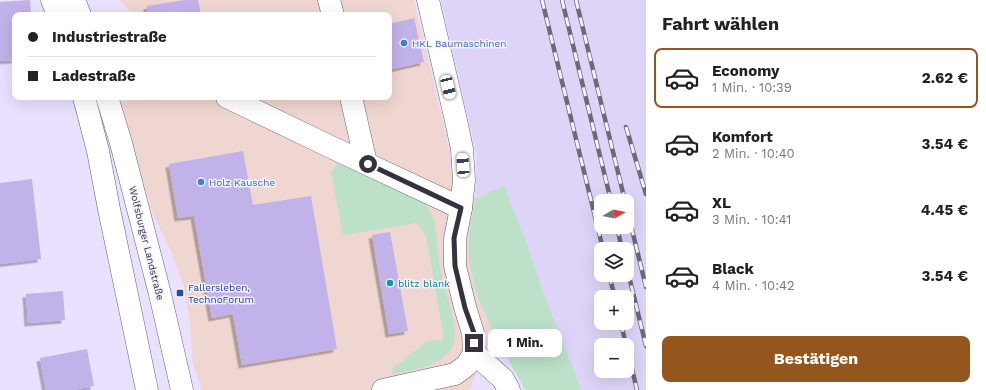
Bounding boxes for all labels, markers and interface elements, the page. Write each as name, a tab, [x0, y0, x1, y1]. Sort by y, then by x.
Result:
text: Fahrt wählen	[662, 13, 779, 34]
text: Industriestraße	[52, 28, 167, 46]
marker: HKL Baumaschinen	[399, 38, 409, 48]
place label: HKL Baumaschinen	[412, 38, 506, 49]
icon: car	[664, 60, 700, 96]
text: Economy	[712, 62, 779, 80]
text: Ladestraße	[52, 67, 136, 85]
text: 2.62 €	[922, 69, 968, 87]
car	[439, 74, 457, 100]
text: 1 Min. · 10:39	[712, 80, 792, 95]
icon: car	[664, 126, 700, 162]
text: Komfort	[712, 128, 773, 146]
text: 3.54 €	[921, 135, 968, 153]
text: 2 Min. · 10:40	[712, 146, 795, 161]
car	[456, 153, 470, 177]
route start	[359, 155, 377, 173]
marker: Holz Kausche	[196, 177, 206, 187]
place label: Holz Kausche	[209, 177, 275, 188]
street label: Wolfsburger Landstraße	[127, 185, 166, 302]
icon: car	[664, 192, 700, 228]
north arrow	[594, 194, 634, 234]
map controls	[594, 194, 634, 378]
text: XL	[712, 194, 731, 212]
text: 4.45 €	[921, 201, 968, 219]
text: 3 Min. · 10:41	[712, 212, 791, 227]
button: layers	[594, 242, 634, 282]
icon: car	[664, 258, 700, 294]
text: Black	[712, 260, 754, 278]
text: 3.54 €	[921, 267, 968, 285]
marker: blitz blank	[385, 278, 395, 288]
place label: blitz blank	[398, 278, 450, 289]
text: 4 Min. · 10:42	[712, 278, 795, 293]
place label: Fallersleben, TechnoForum	[188, 282, 254, 305]
marker: Fallersleben, TechnoForum	[175, 288, 185, 298]
button: +	[594, 290, 634, 330]
callout: 1 Min.	[488, 329, 562, 357]
route end	[465, 334, 483, 352]
text: 1 Min.	[507, 335, 543, 350]
button: Bestätigen	[662, 336, 970, 382]
button: −	[594, 338, 634, 378]

